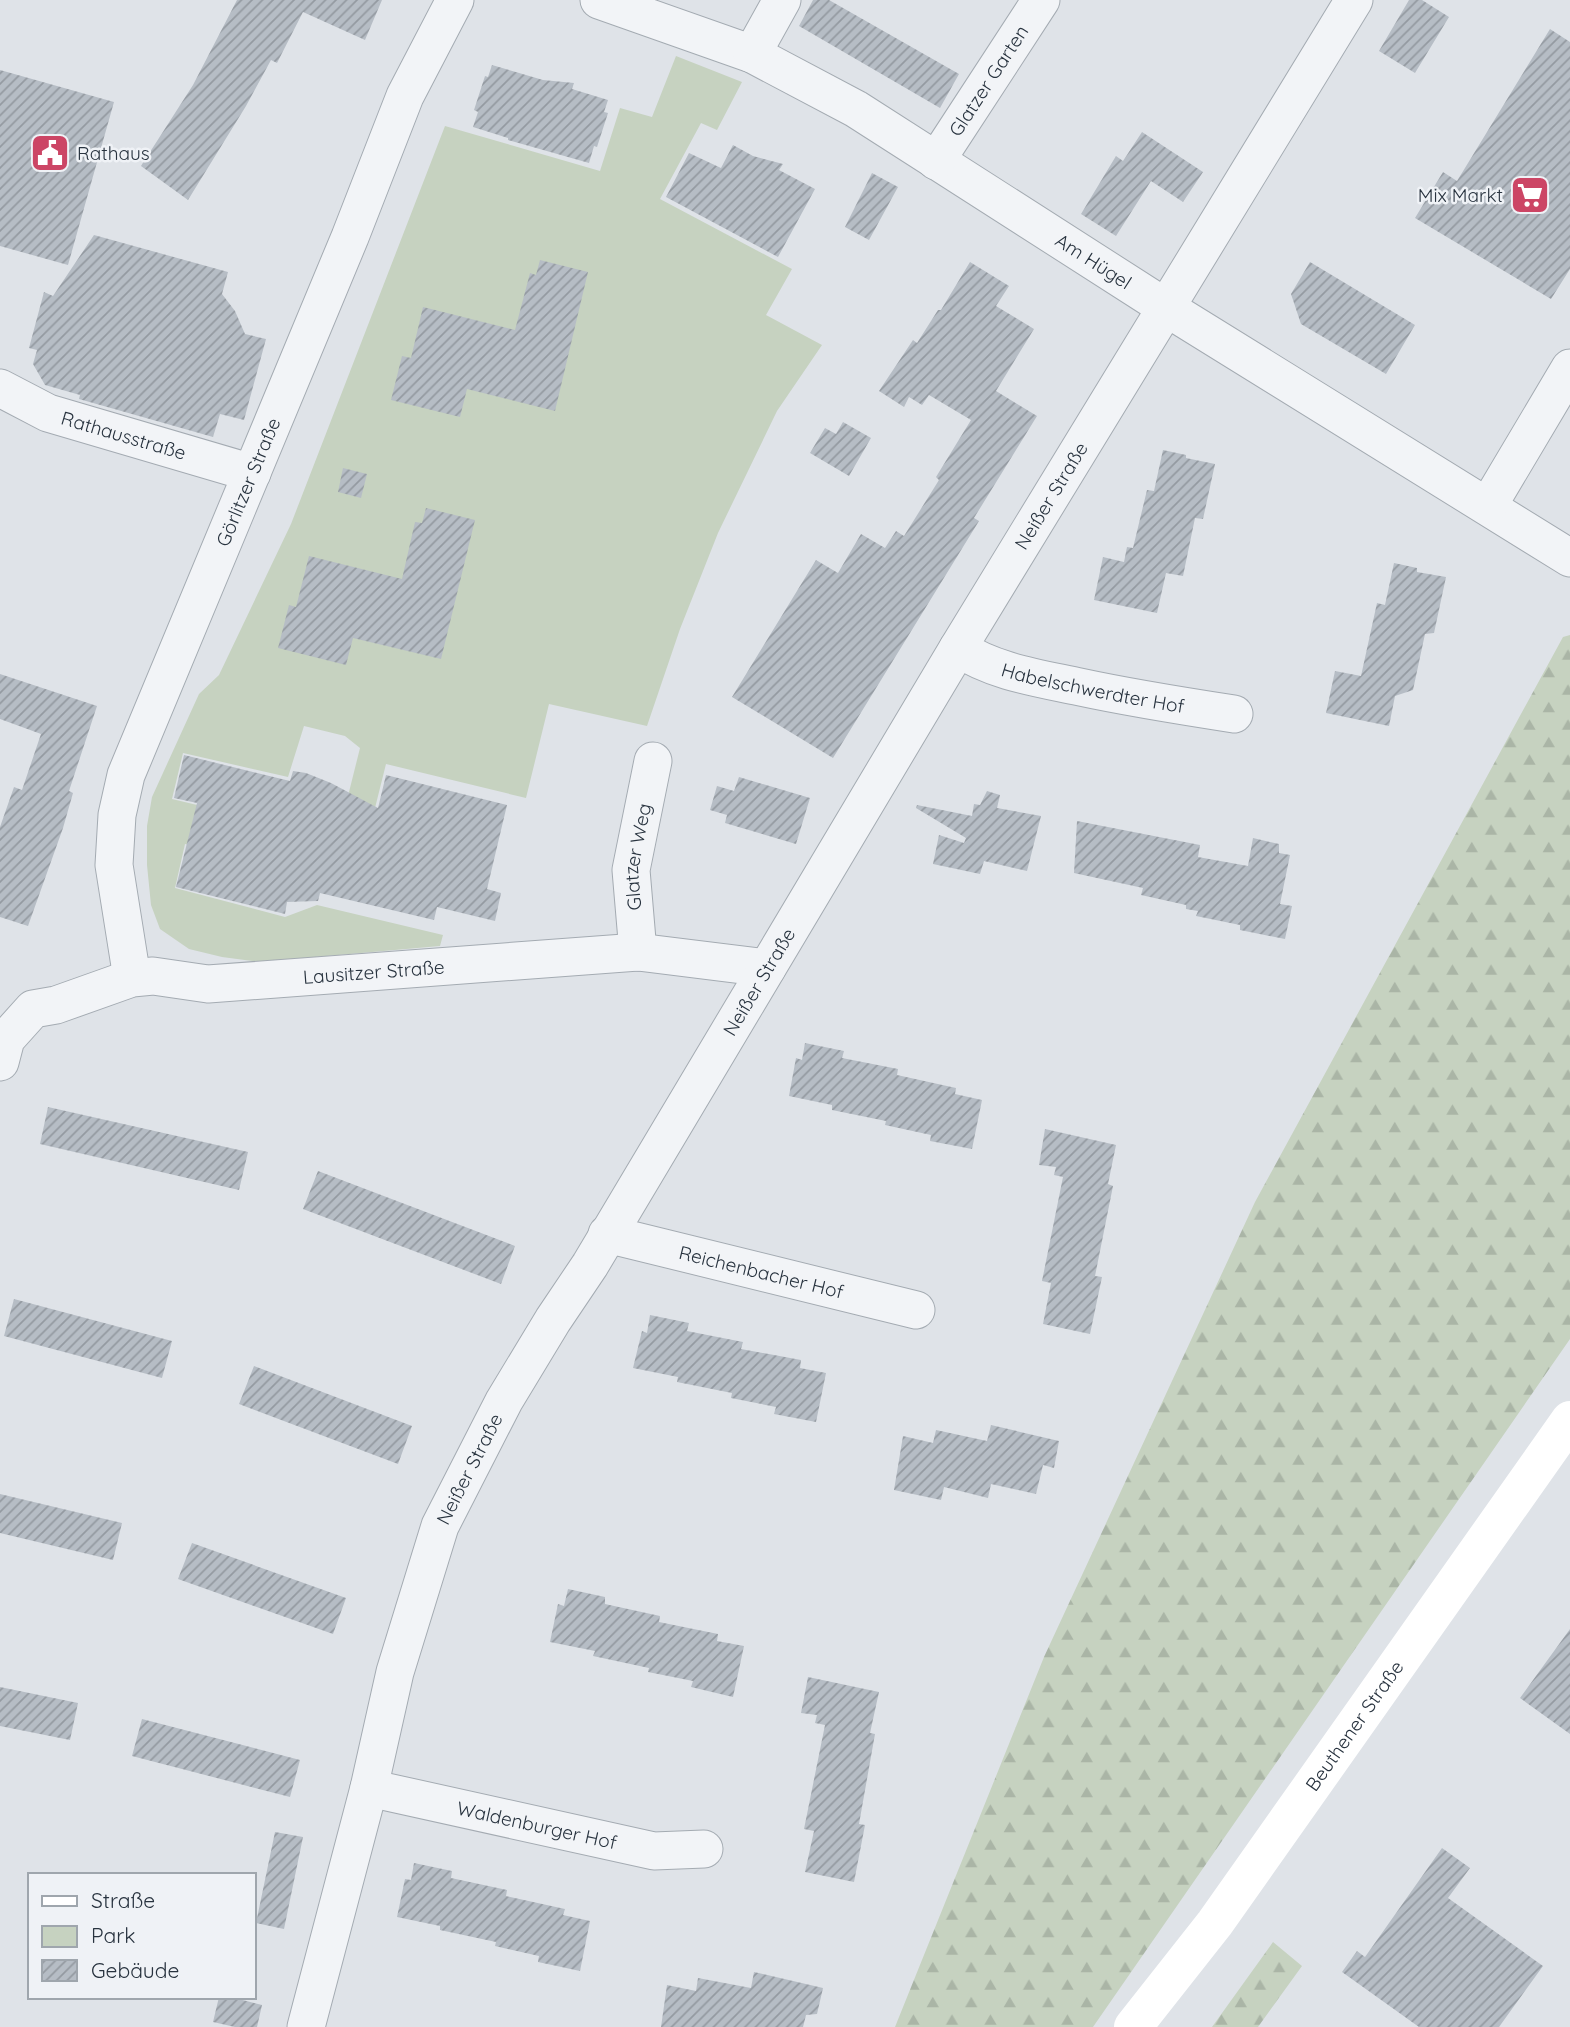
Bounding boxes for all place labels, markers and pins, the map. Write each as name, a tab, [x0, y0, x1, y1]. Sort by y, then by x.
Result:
public building icon: Rathaus	[29, 132, 71, 174]
place label: Rathaus	[77, 141, 150, 165]
supermarket icon: Mix Markt	[1509, 174, 1551, 216]
place label: Mix Markt	[1418, 183, 1503, 207]

